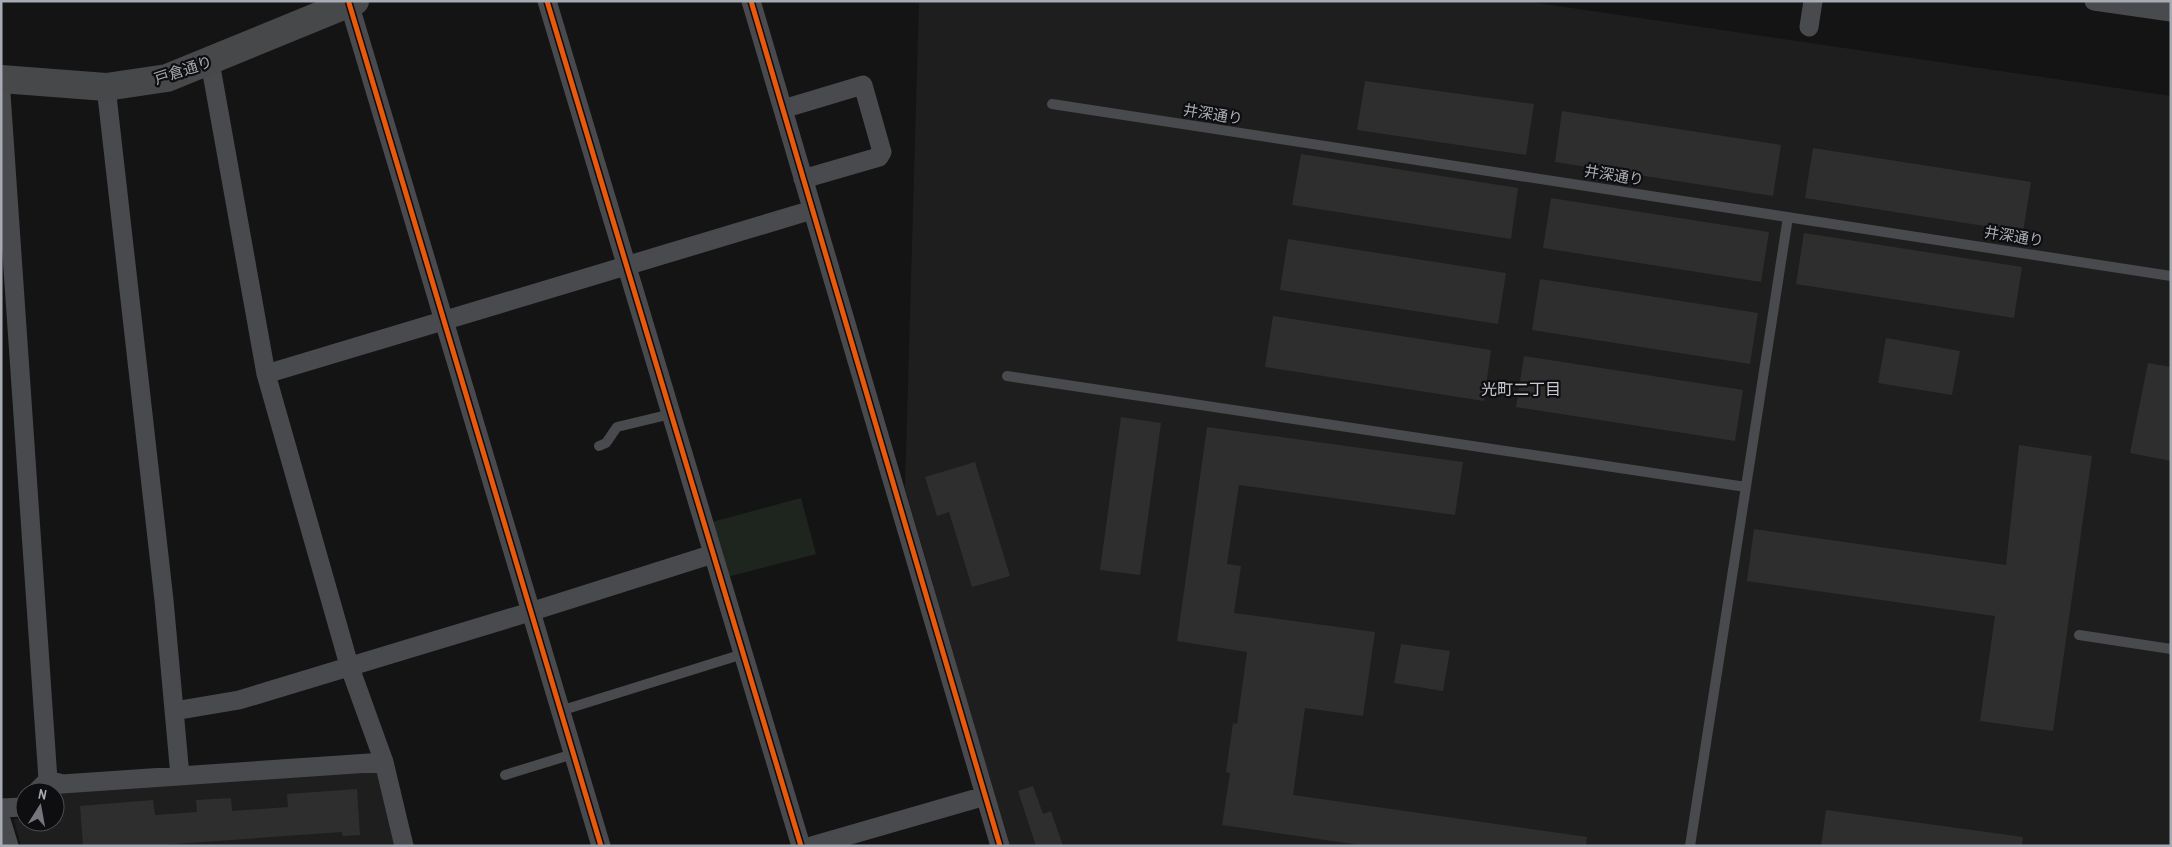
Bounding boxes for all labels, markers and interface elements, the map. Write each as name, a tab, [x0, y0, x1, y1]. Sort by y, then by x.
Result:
street label: 戸倉通り	[151, 51, 215, 89]
street label: 井深通り	[1182, 99, 1244, 129]
street label: 井深通り	[1583, 160, 1645, 190]
street label: 井深通り	[1983, 221, 2045, 251]
district label: 光町二丁目	[1481, 378, 1561, 400]
north arrow	[15, 782, 65, 832]
text: N	[37, 785, 48, 804]

